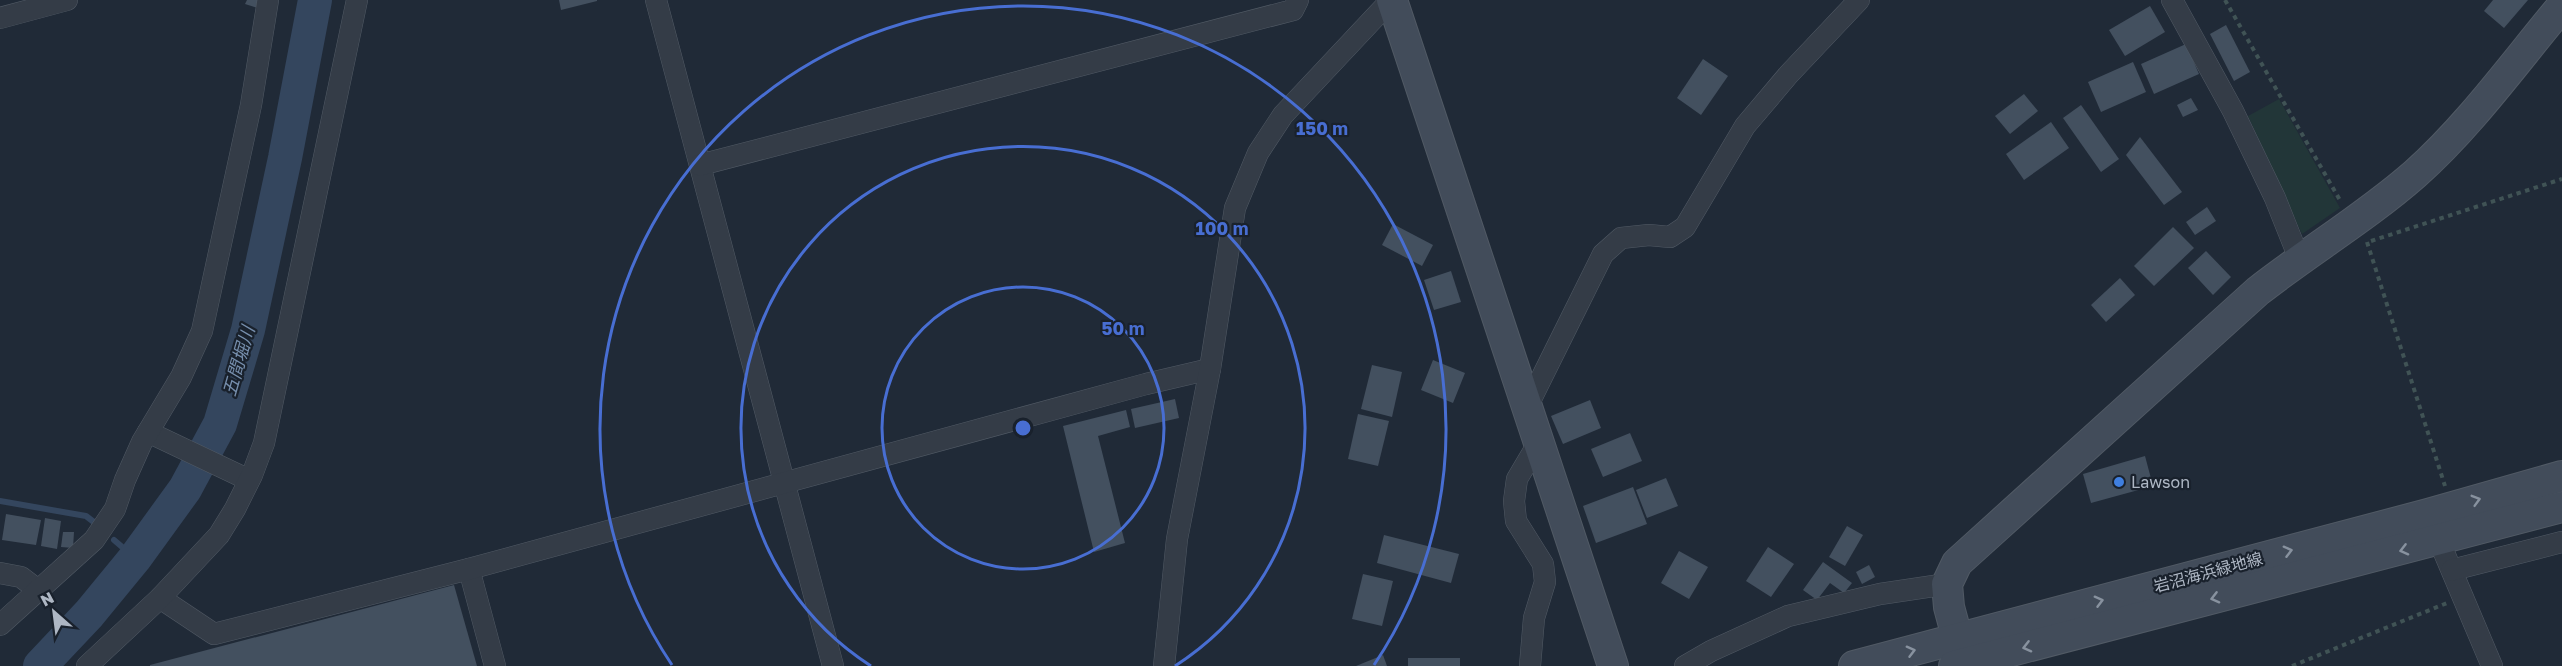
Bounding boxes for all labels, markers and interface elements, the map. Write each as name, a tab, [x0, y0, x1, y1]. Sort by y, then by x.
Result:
text: 150 m	[1296, 117, 1348, 139]
text: 100 m	[1196, 217, 1248, 239]
text: 50 m	[1102, 317, 1144, 339]
water label: 五間堀川	[218, 321, 259, 399]
centre of rings	[1013, 418, 1033, 438]
place label: Lawson	[2131, 472, 2190, 492]
marker: Lawson	[2112, 475, 2126, 489]
one-way arrow	[2470, 495, 2481, 507]
one-way arrow	[2399, 542, 2409, 555]
one-way arrow	[2283, 546, 2293, 559]
street label: 岩沼海浜緑地線	[2151, 548, 2265, 596]
north arrow	[24, 582, 84, 642]
text: N	[37, 587, 57, 610]
one-way arrow	[2211, 591, 2221, 604]
one-way arrow	[2093, 596, 2104, 608]
one-way arrow	[2022, 640, 2032, 652]
one-way arrow	[1905, 646, 1916, 658]

